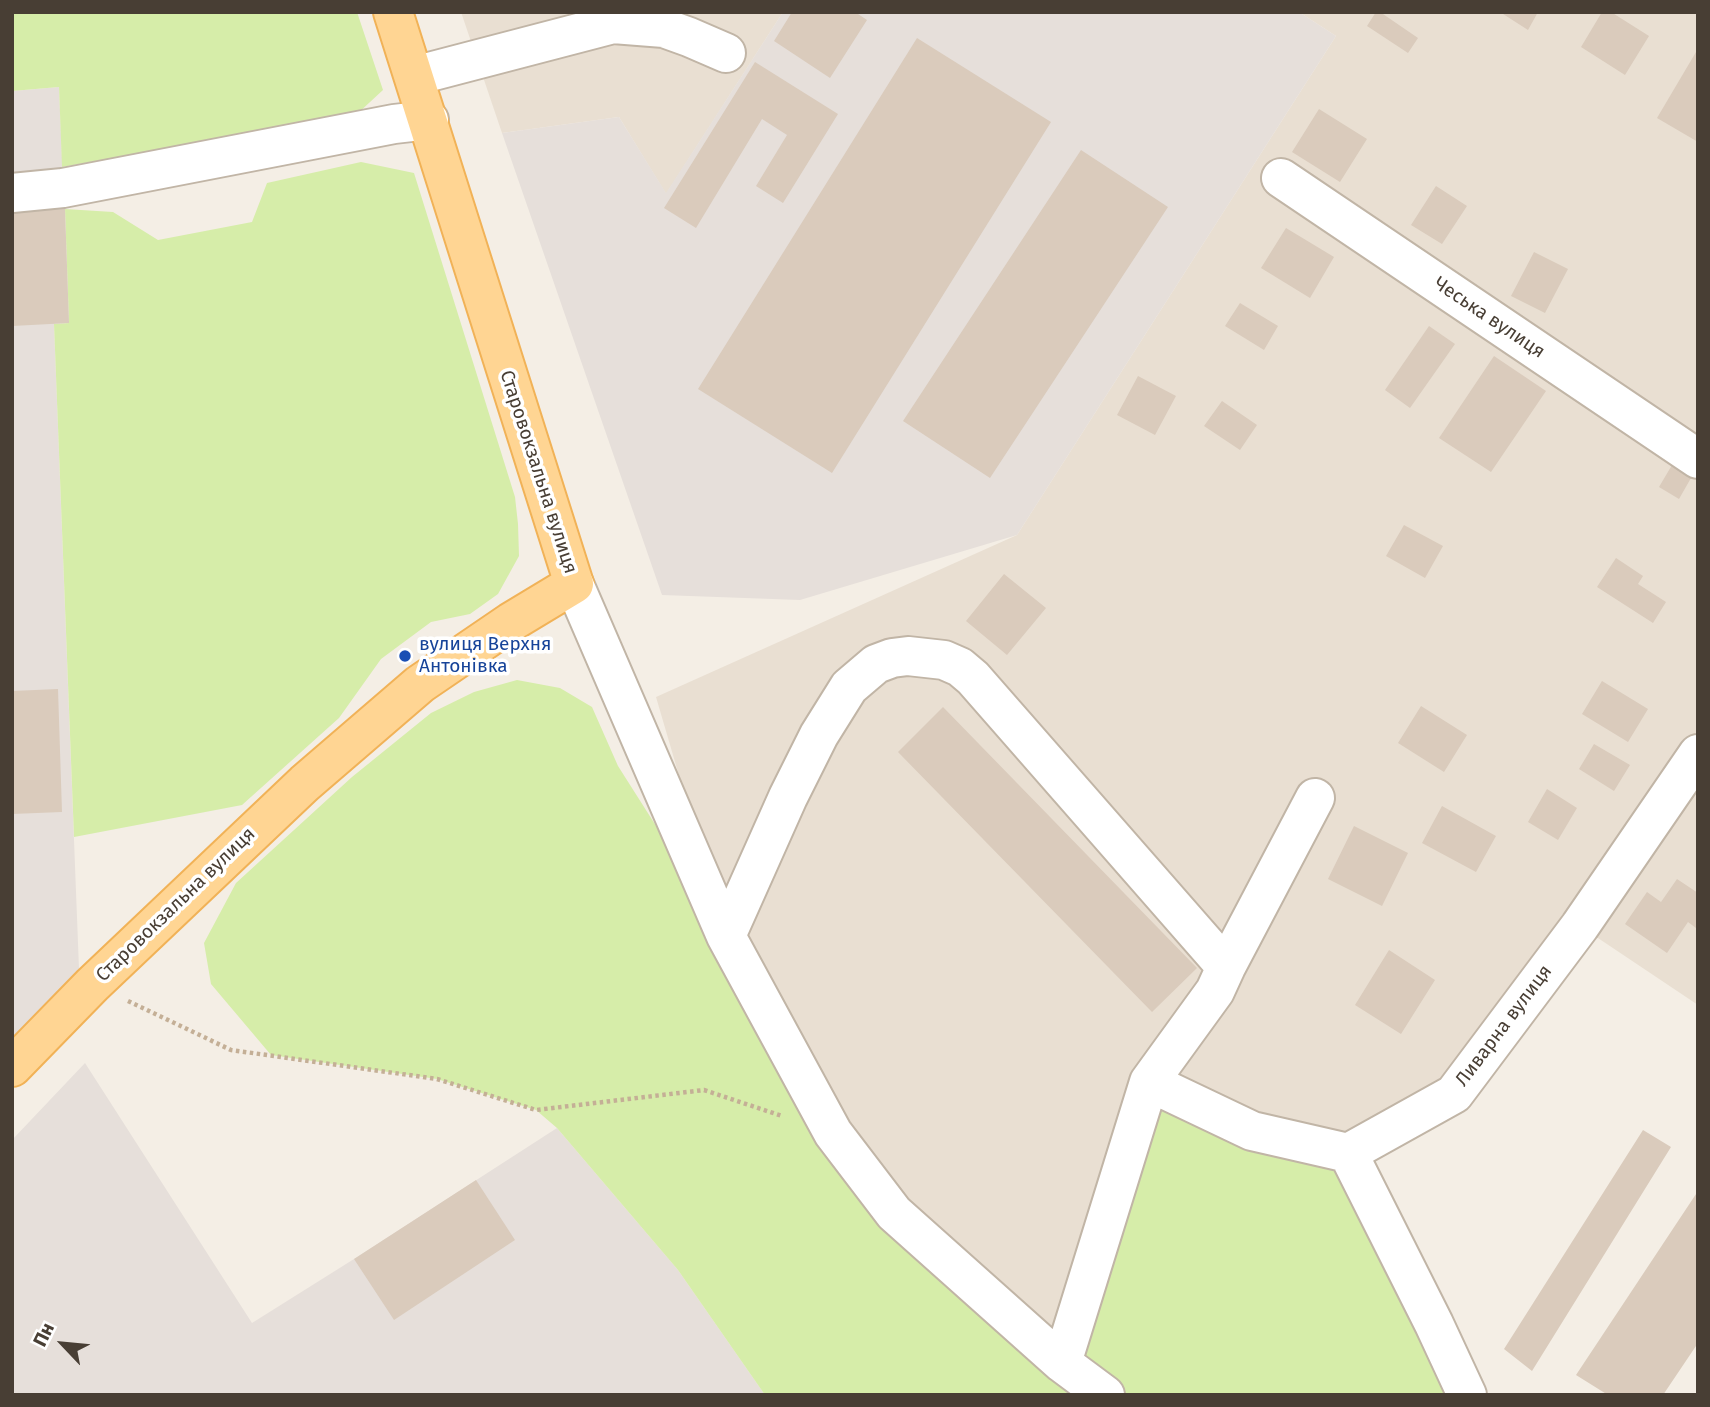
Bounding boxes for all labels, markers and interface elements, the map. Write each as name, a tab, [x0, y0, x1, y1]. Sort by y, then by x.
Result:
street label: Чеська вулиця	[1429, 272, 1549, 364]
street label: Старовокзальна вулиця	[494, 367, 582, 577]
place label: вулиця Верхня Антонівка	[419, 634, 552, 678]
marker: вулиця Верхня Антонівка	[397, 648, 413, 664]
street label: Старовокзальна вулиця	[92, 823, 260, 987]
street label: Ливарна вулиця	[1451, 961, 1557, 1091]
north arrow	[28, 1309, 98, 1379]
text: Пн	[28, 1319, 59, 1350]

